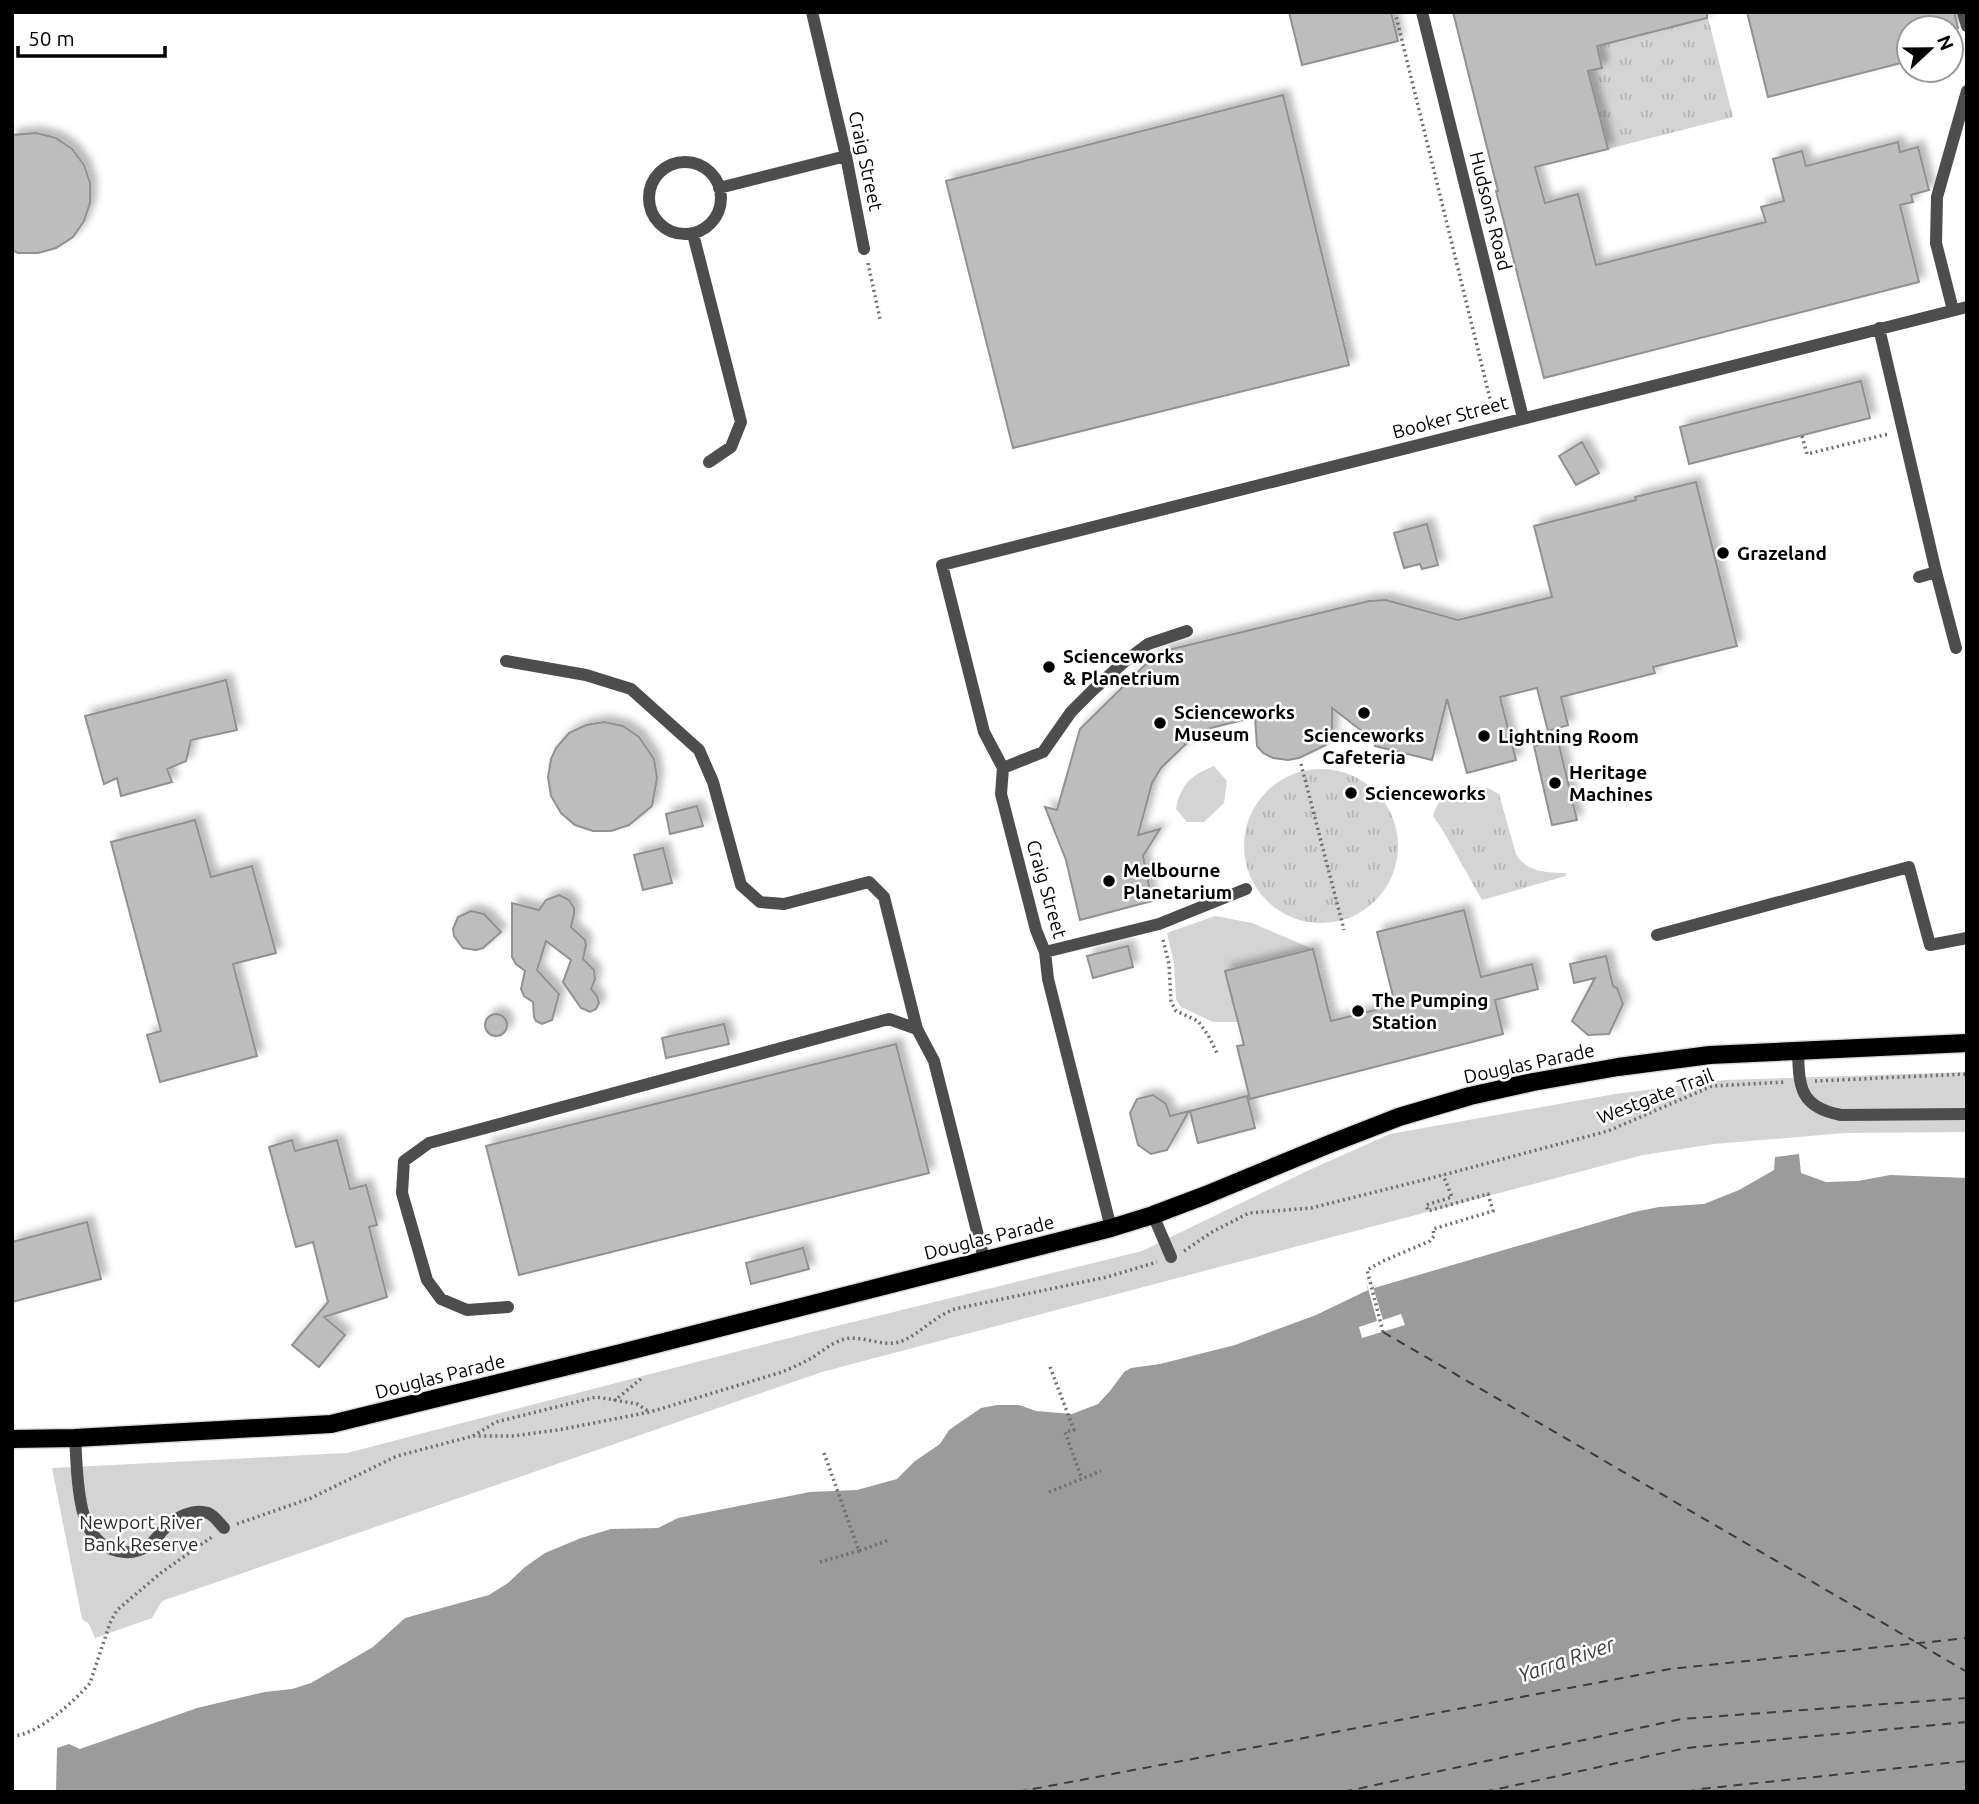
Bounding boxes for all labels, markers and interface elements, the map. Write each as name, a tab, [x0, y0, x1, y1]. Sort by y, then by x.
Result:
scale bar	[18, 14, 164, 58]
north arrow	[1895, 14, 1965, 84]
text: 50 m	[28, 26, 75, 50]
text: N	[1933, 32, 1959, 53]
street label: Craig Street	[845, 109, 887, 213]
street label: Hudsons Road	[1466, 149, 1516, 273]
street label: Booker Street	[1390, 391, 1511, 443]
place label: Grazeland	[1737, 542, 1827, 564]
marker: Grazeland	[1715, 545, 1731, 561]
place label: Scienceworks & Planetrium	[1063, 645, 1184, 689]
marker: Scienceworks & Planetrium	[1041, 659, 1057, 675]
place label: Scienceworks Museum	[1174, 701, 1295, 745]
marker: Scienceworks Cafeteria	[1356, 705, 1372, 721]
marker: Scienceworks Museum	[1152, 715, 1168, 731]
place label: Scienceworks Cafeteria	[1304, 724, 1424, 768]
place label: Lightning Room	[1498, 725, 1639, 747]
marker: Lightning Room	[1476, 728, 1492, 744]
place label: Heritage Machines	[1569, 761, 1653, 805]
marker: Heritage Machines	[1547, 775, 1563, 791]
place label: Scienceworks	[1365, 782, 1486, 804]
marker: Scienceworks	[1343, 785, 1359, 801]
street label: Craig Street	[1022, 837, 1072, 941]
place label: Melbourne Planetarium	[1123, 859, 1232, 903]
marker: Melbourne Planetarium	[1101, 873, 1117, 889]
place label: The Pumping Station	[1372, 989, 1488, 1033]
marker: The Pumping Station	[1350, 1003, 1366, 1019]
street label: Douglas Parade	[1462, 1038, 1596, 1088]
street label: Westgate Trail	[1594, 1064, 1716, 1128]
street label: Douglas Parade	[922, 1210, 1056, 1264]
street label: Douglas Parade	[373, 1349, 507, 1403]
park label: Newport River Bank Reserve	[79, 1511, 203, 1555]
water label: Yarra River	[1515, 1631, 1618, 1687]

